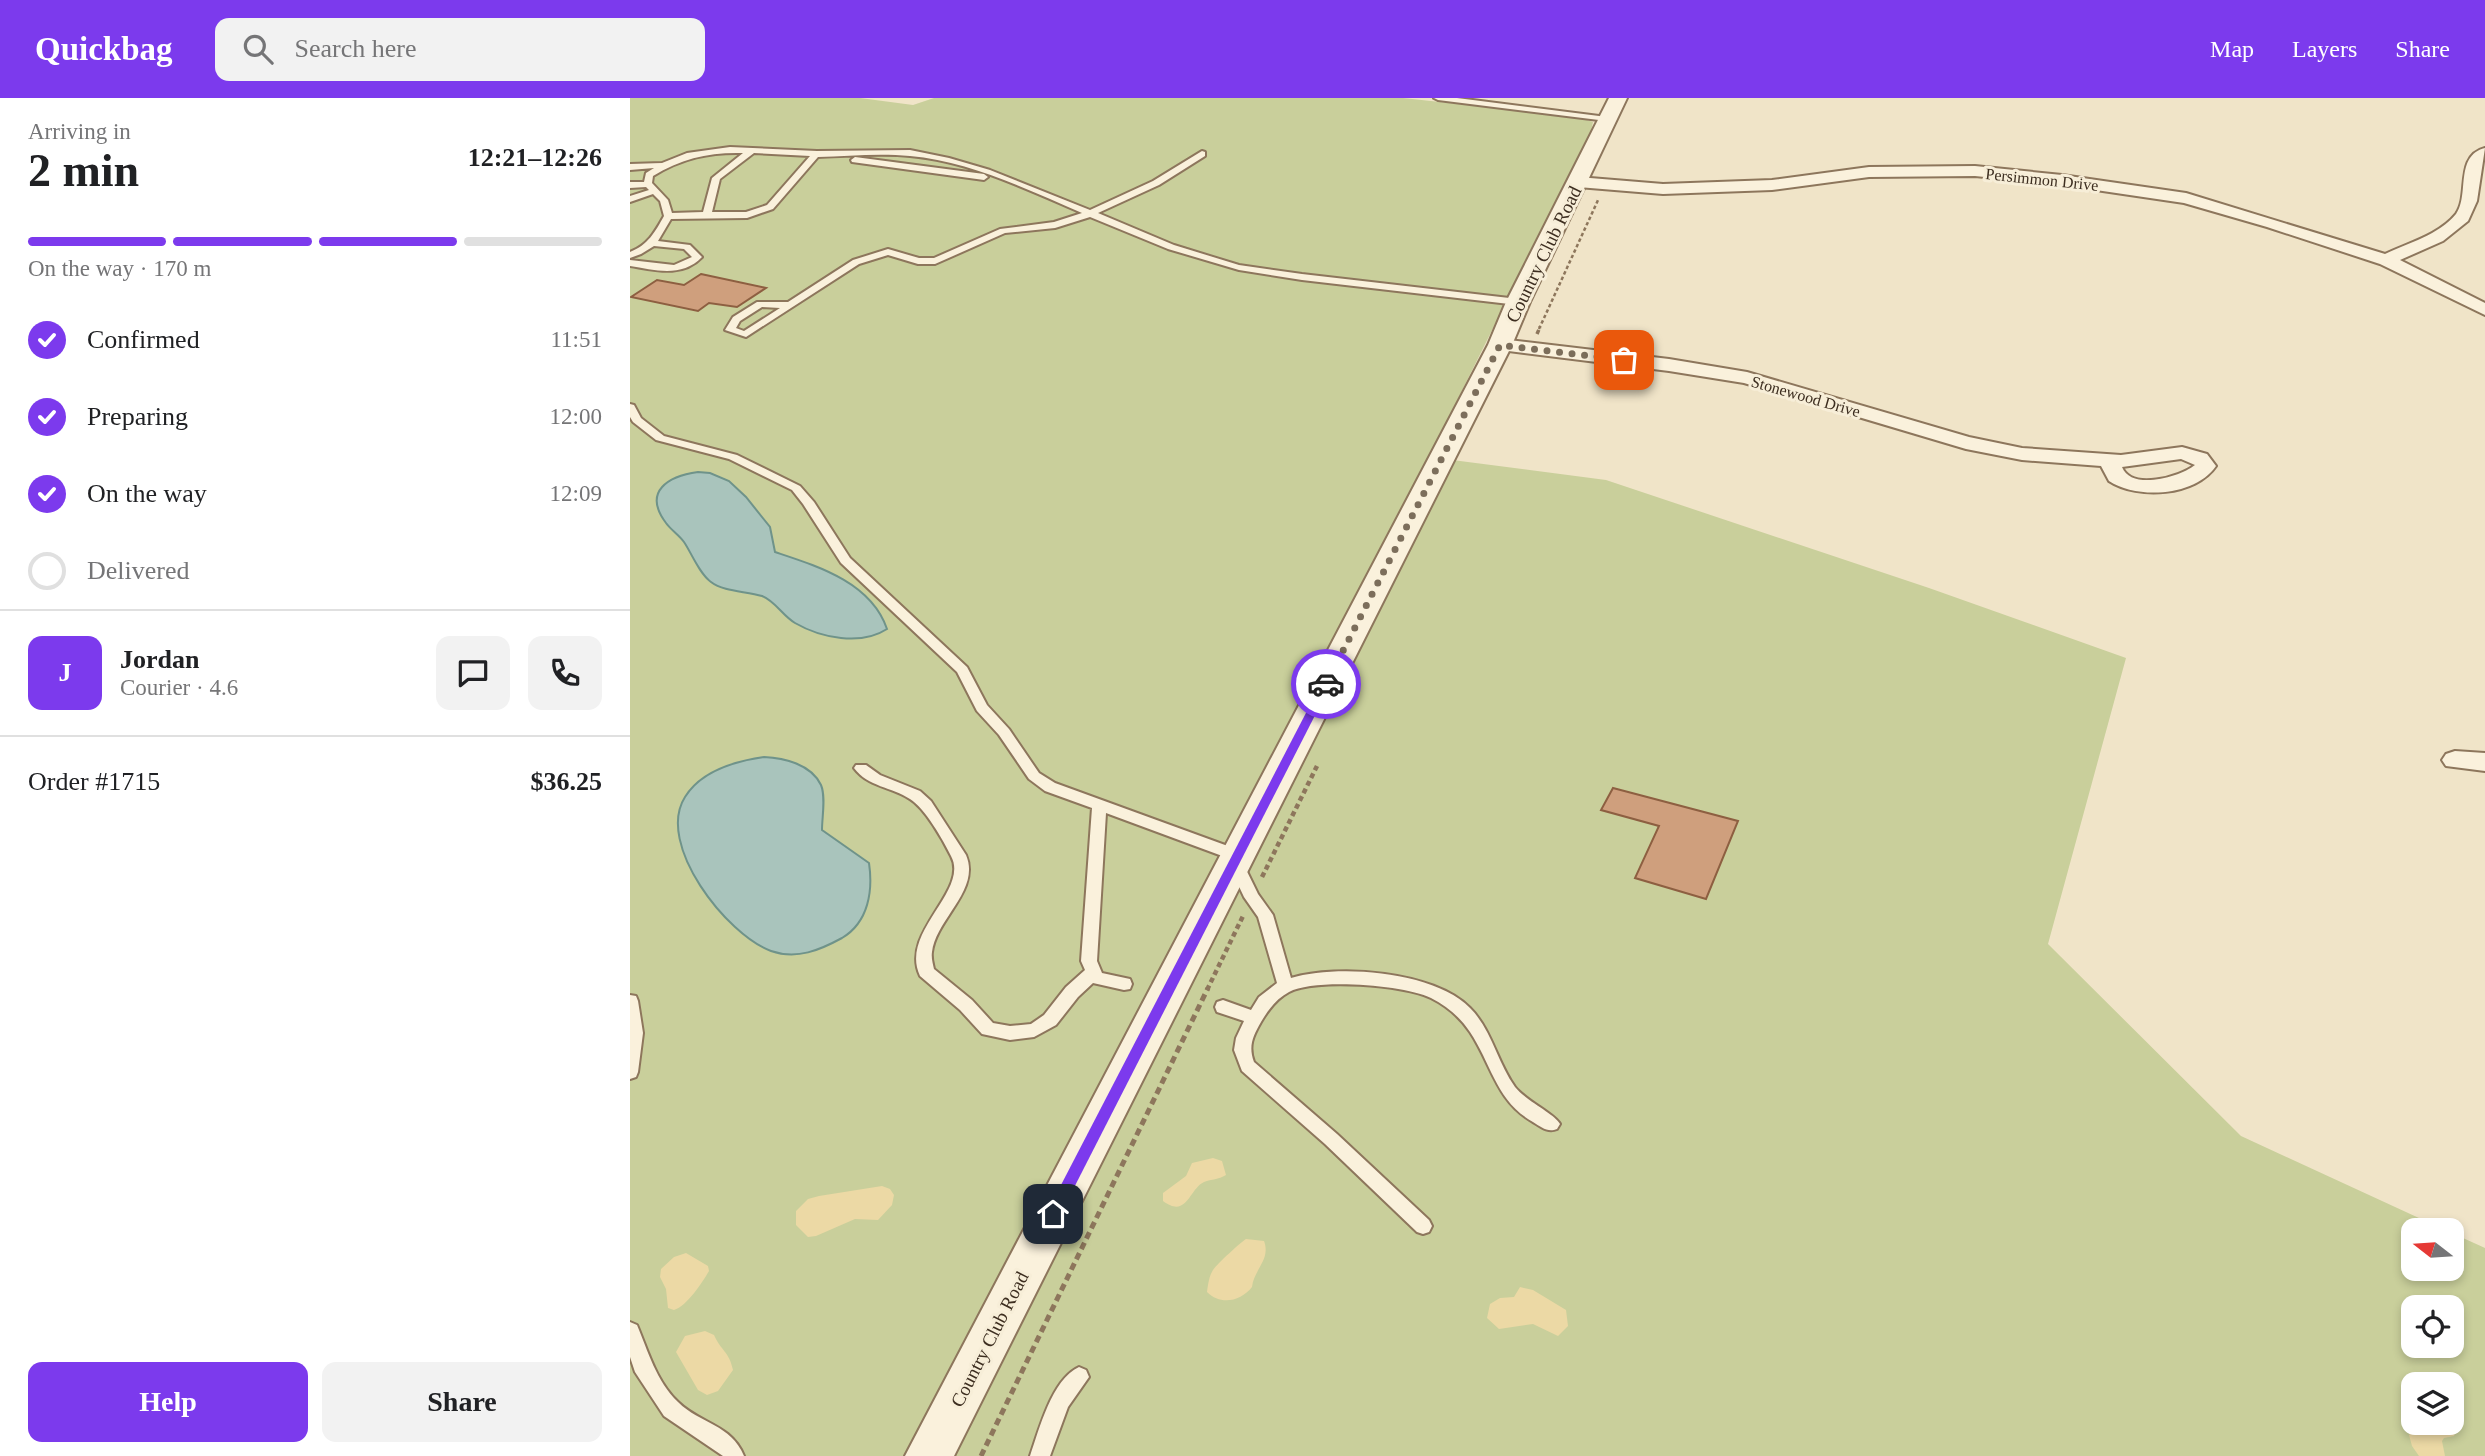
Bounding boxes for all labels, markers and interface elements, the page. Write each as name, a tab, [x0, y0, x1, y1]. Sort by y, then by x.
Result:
search box	[215, 18, 705, 81]
icon: search	[239, 30, 277, 68]
text: Quickbag	[35, 31, 173, 67]
text: Search here	[295, 34, 417, 63]
text: Map	[2210, 36, 2254, 62]
text: Layers	[2292, 36, 2357, 62]
text: Share	[2395, 36, 2450, 62]
text: Arriving in	[28, 119, 131, 144]
text: 12:21–12:26	[468, 143, 602, 172]
text: 2 min	[28, 145, 139, 196]
street label: Persimmon Drive	[1985, 165, 2099, 194]
street label: Country Club Road	[1501, 182, 1586, 326]
text: On the way · 170 m	[28, 256, 211, 281]
icon: check	[28, 321, 66, 359]
text: Confirmed	[87, 325, 200, 354]
text: 11:51	[550, 327, 602, 352]
pin	[1594, 330, 1654, 390]
icon: bag	[1605, 341, 1643, 379]
street label: Stonewood Drive	[1749, 373, 1862, 420]
icon: check	[28, 398, 66, 436]
text: Preparing	[87, 402, 188, 431]
text: 12:00	[550, 404, 602, 429]
icon: check	[28, 475, 66, 513]
text: On the way	[87, 479, 207, 508]
text: 12:09	[550, 481, 602, 506]
text: Delivered	[87, 556, 190, 585]
button: chat	[436, 636, 510, 710]
button: phone	[528, 636, 602, 710]
text: Jordan	[120, 645, 199, 674]
courier	[1291, 649, 1361, 719]
text: J	[59, 658, 72, 687]
icon: car	[1307, 665, 1345, 703]
text: Courier · 4.6	[120, 675, 238, 700]
text: Order #1715	[28, 767, 160, 796]
text: $36.25	[531, 767, 602, 796]
pin	[1023, 1184, 1083, 1244]
icon: home	[1034, 1195, 1072, 1233]
north arrow	[2401, 1218, 2464, 1281]
map controls	[2401, 1218, 2464, 1435]
street label: Country Club Road	[946, 1268, 1033, 1410]
button: locate	[2401, 1295, 2464, 1358]
button: Help	[28, 1362, 308, 1442]
button: Share	[322, 1362, 602, 1442]
button: layers	[2401, 1372, 2464, 1435]

